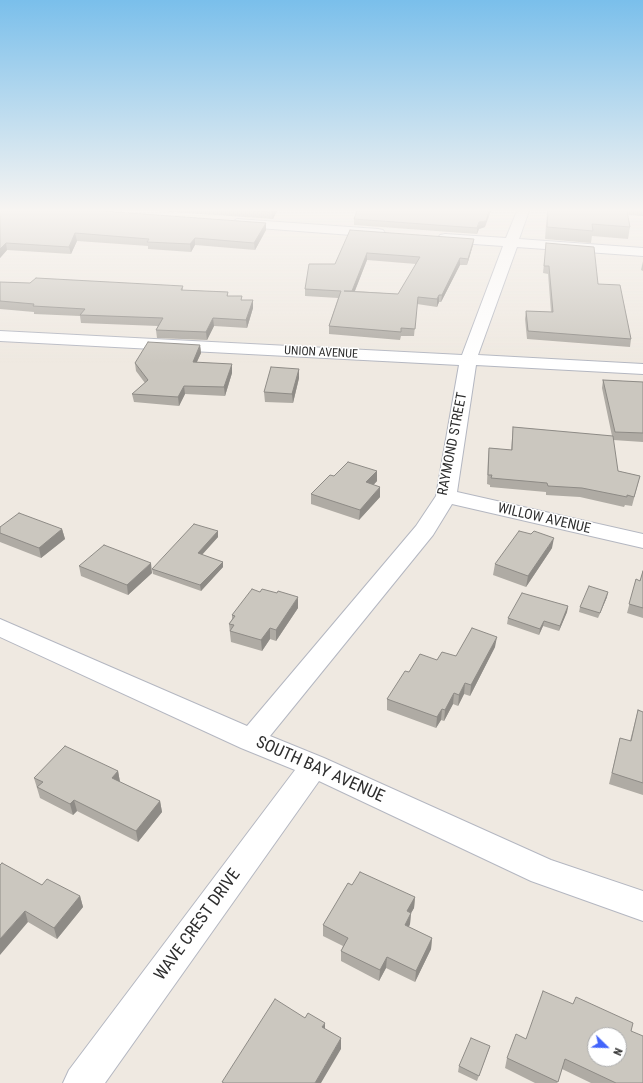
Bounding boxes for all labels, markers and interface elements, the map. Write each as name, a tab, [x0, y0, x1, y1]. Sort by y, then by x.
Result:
street label: UNION AVENUE	[284, 344, 358, 362]
street label: RAYMOND STREET	[435, 391, 471, 497]
street label: WILLOW AVENUE	[496, 500, 592, 538]
street label: SOUTH BAY AVENUE	[253, 732, 387, 808]
street label: WAVE CREST DRIVE	[151, 865, 245, 985]
north arrow	[587, 1027, 627, 1067]
text: N	[610, 1046, 625, 1057]

